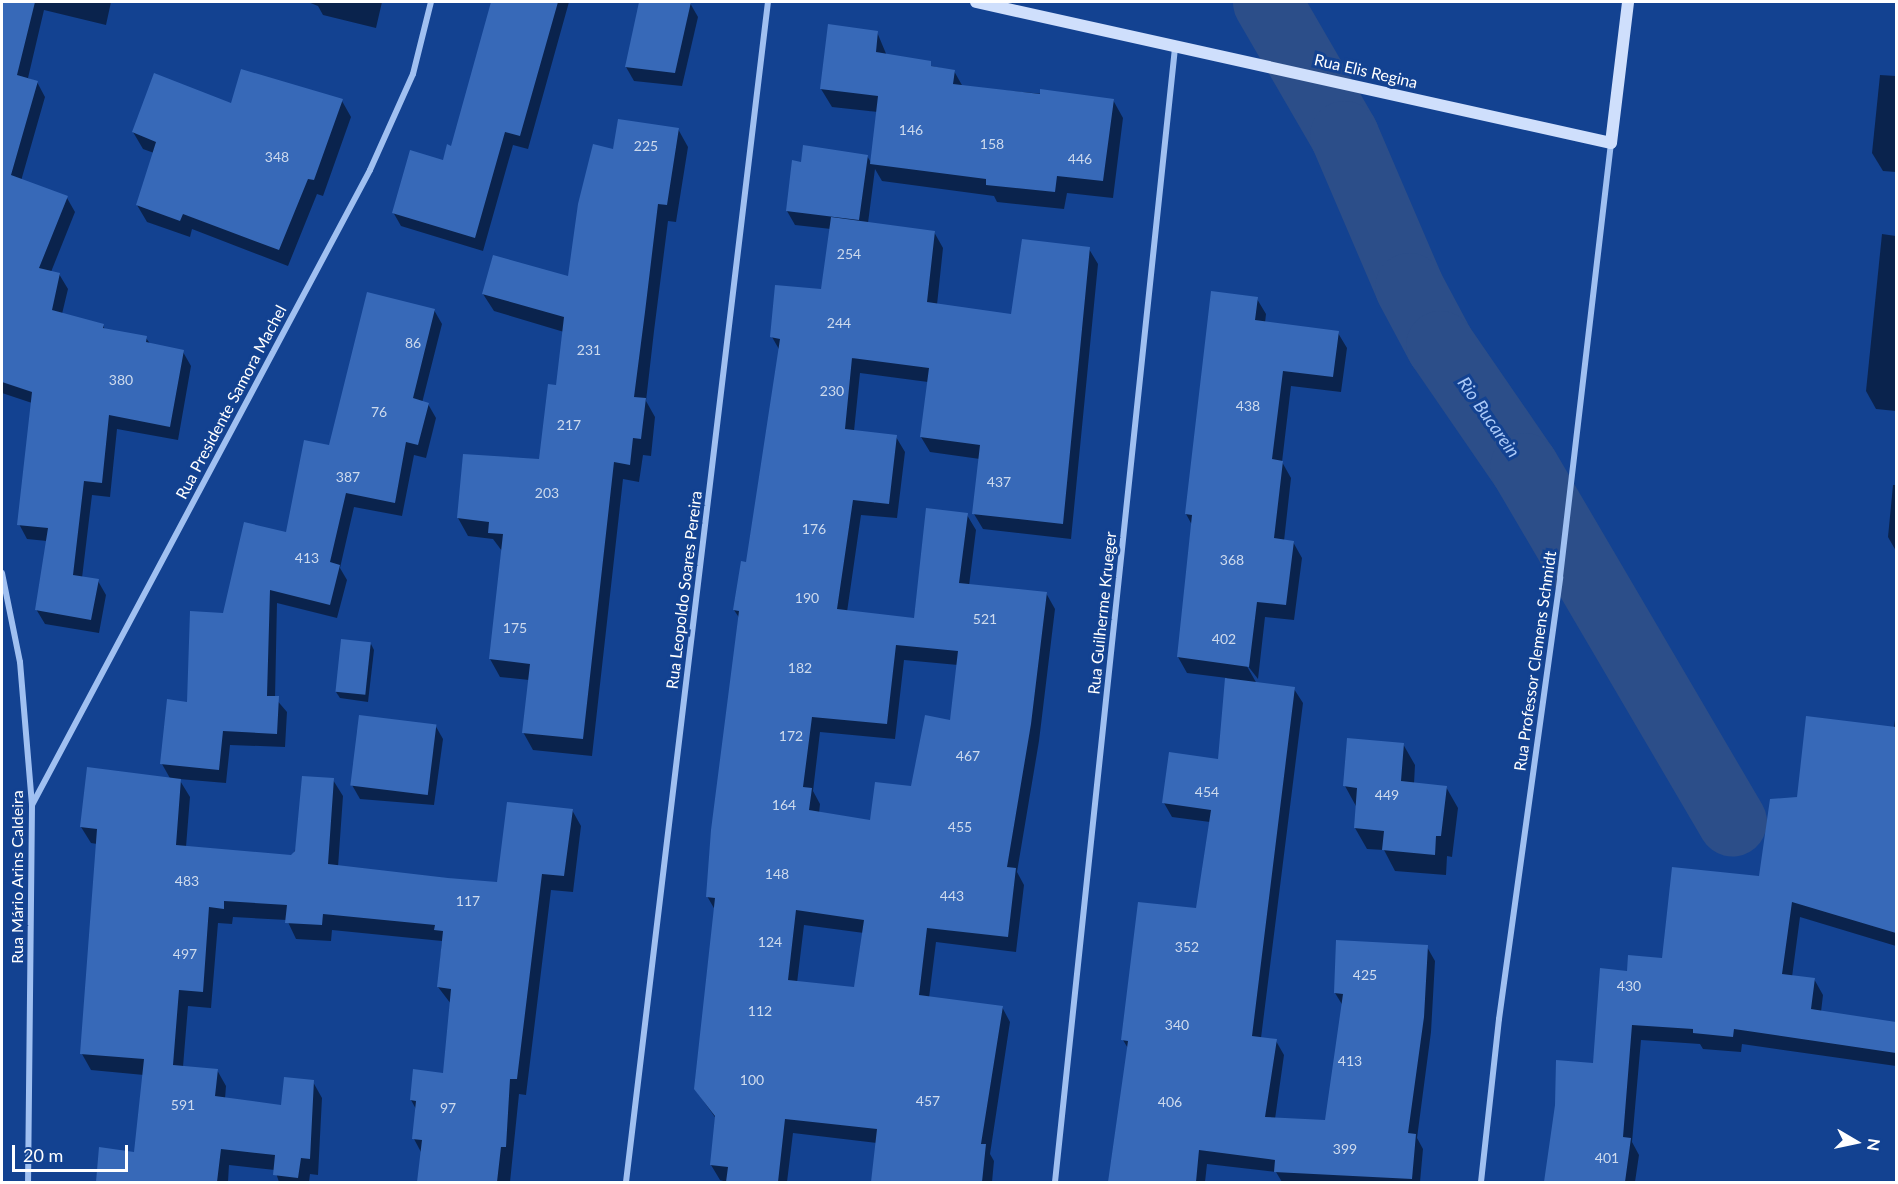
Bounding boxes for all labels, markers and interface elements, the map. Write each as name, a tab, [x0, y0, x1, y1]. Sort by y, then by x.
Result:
street label: Rua Elis Regina	[1312, 50, 1420, 92]
house number: 146	[899, 122, 923, 138]
house number: 158	[980, 136, 1004, 152]
house number: 225	[634, 138, 658, 154]
house number: 348	[265, 149, 289, 165]
house number: 446	[1068, 151, 1092, 167]
house number: 254	[837, 246, 861, 262]
street label: Rua Presidente Samora Machel	[172, 302, 290, 502]
house number: 244	[827, 315, 851, 331]
house number: 86	[405, 335, 421, 351]
house number: 231	[577, 342, 601, 358]
house number: 380	[109, 372, 133, 388]
water label: Rio Bucarein	[1453, 372, 1525, 462]
house number: 230	[820, 383, 844, 399]
house number: 438	[1236, 398, 1260, 414]
house number: 76	[371, 404, 387, 420]
house number: 217	[557, 417, 581, 433]
house number: 387	[336, 469, 360, 485]
house number: 437	[987, 474, 1011, 490]
house number: 203	[535, 485, 559, 501]
street label: Rua Leopoldo Soares Pereira	[662, 490, 706, 690]
house number: 176	[802, 521, 826, 537]
street label: Rua Guilherme Krueger	[1084, 530, 1120, 696]
street label: Rua Professor Clemens Schmidt	[1510, 549, 1560, 773]
house number: 413	[295, 550, 319, 566]
house number: 368	[1220, 552, 1244, 568]
house number: 190	[795, 590, 819, 606]
house number: 521	[973, 611, 997, 627]
house number: 175	[503, 620, 527, 636]
house number: 402	[1212, 631, 1236, 647]
house number: 182	[788, 660, 812, 676]
house number: 172	[779, 728, 803, 744]
house number: 467	[956, 748, 980, 764]
house number: 454	[1195, 784, 1219, 800]
house number: 449	[1375, 787, 1399, 803]
street label: Rua Mário Arins Caldeira	[7, 790, 27, 964]
house number: 164	[772, 797, 796, 813]
house number: 455	[948, 819, 972, 835]
house number: 148	[765, 866, 789, 882]
house number: 483	[175, 873, 199, 889]
house number: 443	[940, 888, 964, 904]
house number: 117	[456, 893, 480, 909]
house number: 124	[758, 934, 782, 950]
house number: 352	[1175, 939, 1199, 955]
house number: 497	[173, 946, 197, 962]
house number: 425	[1353, 967, 1377, 983]
house number: 430	[1617, 978, 1641, 994]
house number: 112	[748, 1003, 772, 1019]
house number: 340	[1165, 1017, 1189, 1033]
house number: 413	[1338, 1053, 1362, 1069]
house number: 100	[740, 1072, 764, 1088]
house number: 457	[916, 1093, 940, 1109]
house number: 406	[1158, 1094, 1182, 1110]
house number: 591	[171, 1097, 195, 1113]
house number: 97	[440, 1100, 456, 1116]
north arrow	[1826, 1112, 1886, 1172]
scale bar	[15, 1133, 130, 1171]
text: N	[1864, 1137, 1885, 1152]
house number: 399	[1333, 1141, 1357, 1157]
text: 20 m	[23, 1144, 63, 1166]
house number: 401	[1595, 1150, 1619, 1166]

